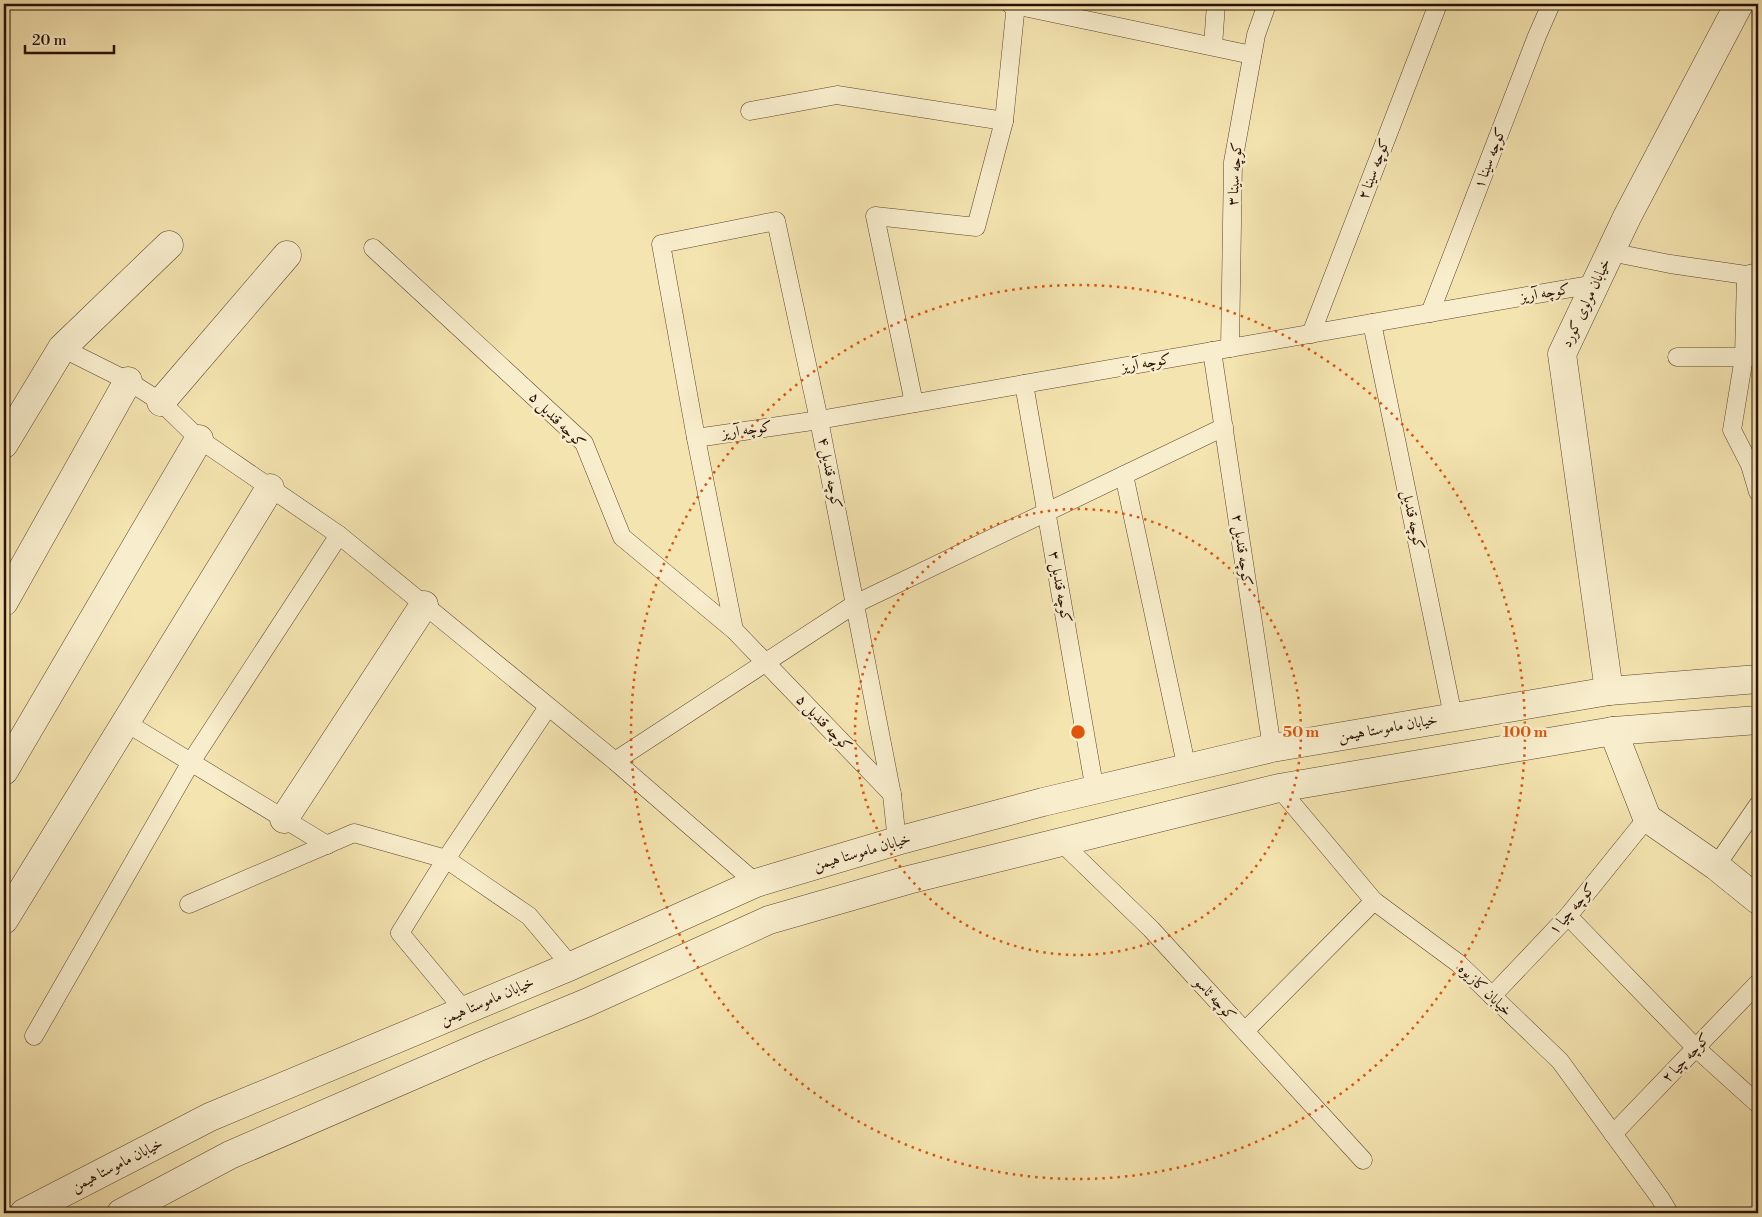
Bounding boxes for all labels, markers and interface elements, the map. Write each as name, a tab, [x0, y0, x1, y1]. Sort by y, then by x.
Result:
scale bar	[25, 22, 114, 54]
text: 20 m	[32, 31, 67, 50]
street label: کوچه سینا ۱	[1470, 125, 1511, 192]
street label: کوچه سینا ۲	[1354, 136, 1395, 203]
street label: کوچه سینا ۳	[1223, 141, 1248, 207]
street label: خیابان مولوی کورد	[1557, 255, 1615, 351]
street label: کوچه آریز	[1516, 279, 1572, 308]
street label: کوچه آریز	[1117, 349, 1173, 378]
street label: کوچه قندیل ۵	[524, 388, 589, 453]
street label: کوچه آریز	[719, 417, 773, 444]
street label: کوچه قندیل ۴	[813, 436, 846, 511]
street label: کوچه قندیل	[1396, 488, 1429, 552]
street label: کوچه قندیل ۲	[1227, 513, 1256, 587]
street label: کوچه قندیل ۳	[1043, 550, 1076, 625]
street label: کوچه قندیل ۵	[791, 690, 856, 756]
street label: خیابان ماموستا هیمن	[1337, 710, 1439, 746]
centre of rings	[1069, 723, 1087, 741]
text: 50 m	[1283, 723, 1319, 742]
text: 100 m	[1503, 723, 1548, 742]
street label: خیابان ماموستا هیمن	[811, 829, 913, 875]
street label: کوچه چیا ۱	[1545, 879, 1600, 939]
street label: خیابان کازیوه	[1454, 960, 1516, 1020]
street label: کوچه ئاسو	[1188, 972, 1240, 1026]
street label: خیابان ماموستا هیمن	[437, 973, 537, 1029]
street label: کوچه چیا ۲	[1658, 1029, 1715, 1087]
street label: خیابان ماموستا هیمن	[68, 1134, 166, 1196]

